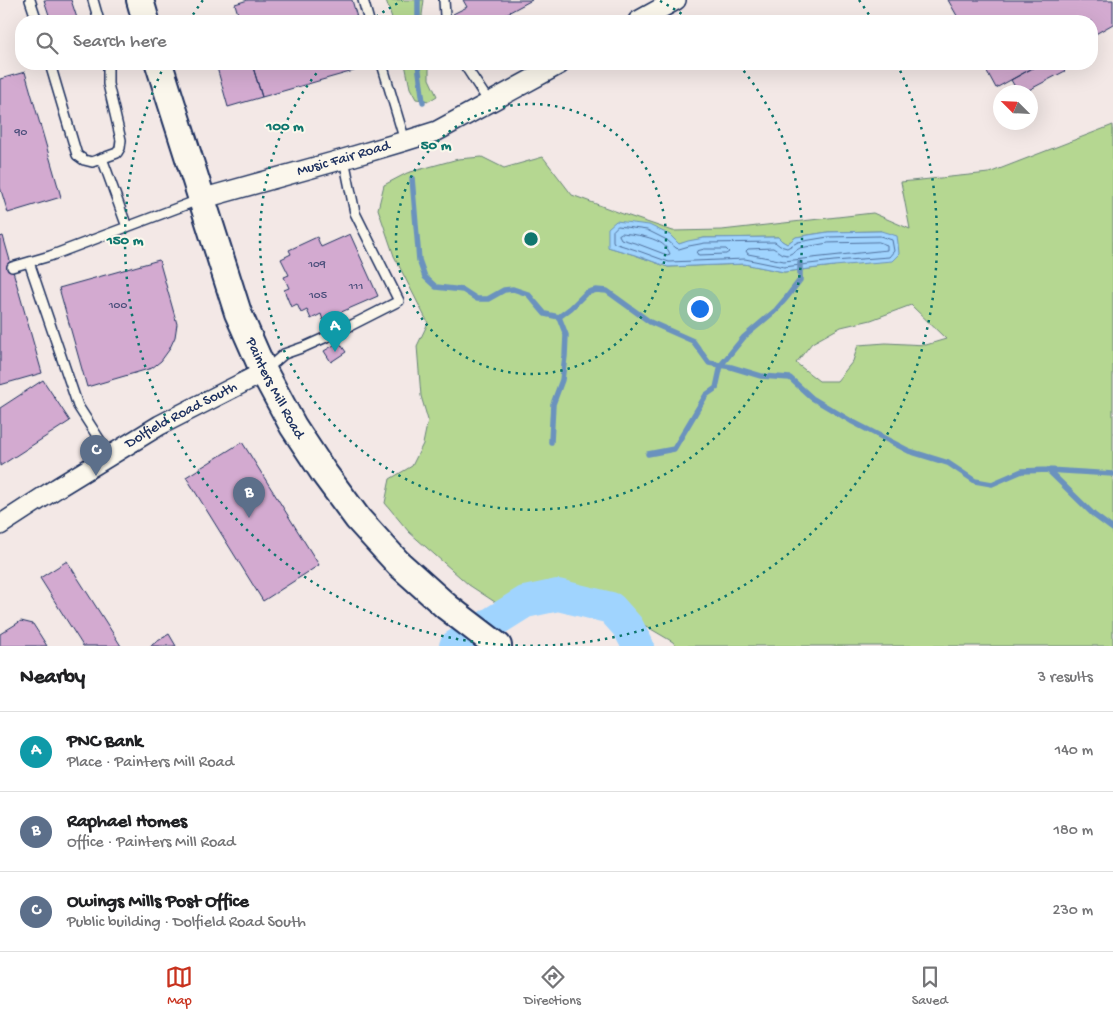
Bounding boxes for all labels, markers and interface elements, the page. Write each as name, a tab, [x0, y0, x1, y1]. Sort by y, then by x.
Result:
search box	[15, 15, 1098, 70]
icon: search	[33, 29, 61, 57]
text: Search here	[73, 31, 167, 54]
north arrow	[993, 85, 1038, 130]
text: 100 m	[265, 118, 304, 136]
house number: 90	[14, 126, 28, 140]
street label: Music Fair Road	[295, 137, 393, 181]
text: 50 m	[421, 137, 452, 155]
centre of rings	[522, 230, 540, 248]
text: 150 m	[106, 232, 144, 250]
house number: 109	[307, 258, 326, 272]
house number: 111	[348, 280, 363, 294]
house number: 105	[308, 289, 327, 303]
your location	[687, 296, 713, 322]
house number: 100	[108, 299, 127, 313]
pin: A	[319, 311, 351, 352]
street label: Painters Mill Road	[241, 334, 309, 444]
street label: Dolfield Road South	[121, 378, 240, 454]
pin: C	[80, 435, 112, 476]
pin: B	[233, 477, 265, 518]
text: Nearby	[20, 666, 85, 691]
text: 3 results	[1038, 669, 1093, 688]
text: PNC Bank	[67, 731, 142, 754]
text: A	[31, 742, 41, 761]
text: 140 m	[1055, 742, 1093, 761]
text: Place · Painters Mill Road	[67, 754, 234, 773]
text: Raphael Homes	[67, 811, 187, 834]
text: B	[32, 822, 40, 841]
text: 180 m	[1054, 822, 1093, 841]
text: Office · Painters Mill Road	[67, 834, 235, 853]
text: Owings Mills Post Office	[67, 891, 249, 914]
text: C	[32, 902, 40, 921]
text: 230 m	[1053, 902, 1093, 921]
text: Public building · Dolfield Road South	[67, 914, 306, 933]
tab: Map	[165, 963, 193, 1010]
tab: Directions	[524, 963, 581, 1010]
tab: Saved	[912, 963, 948, 1010]

